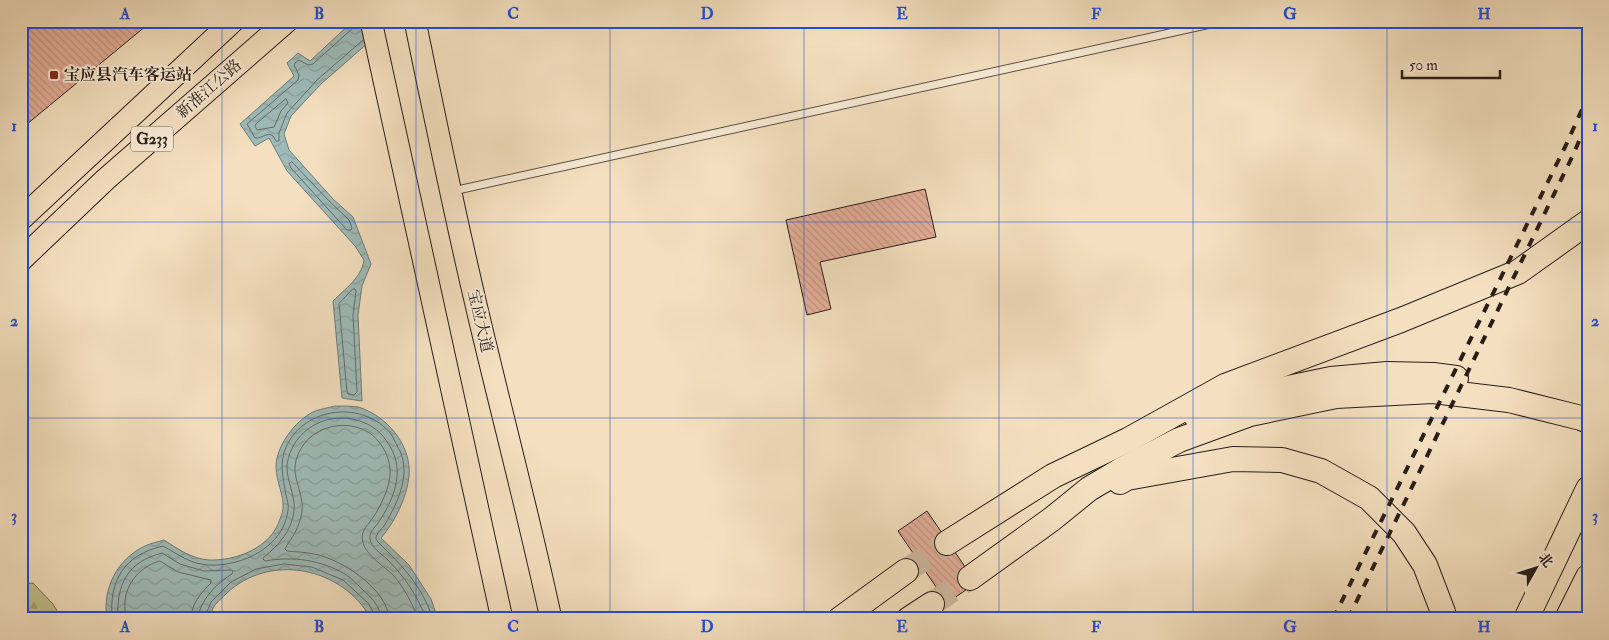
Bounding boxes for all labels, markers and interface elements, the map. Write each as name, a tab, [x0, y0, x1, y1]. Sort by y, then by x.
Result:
text: A	[119, 4, 131, 24]
text: B	[314, 4, 324, 24]
text: C	[507, 4, 519, 24]
text: D	[700, 4, 714, 24]
text: E	[896, 4, 908, 24]
text: F	[1091, 4, 1101, 24]
text: G	[1283, 4, 1297, 24]
text: H	[1477, 4, 1491, 24]
scale bar	[1402, 48, 1499, 80]
street label: 新淮江公路	[172, 55, 246, 123]
text: 50 m	[1409, 56, 1438, 75]
place label: 宝应县汽车客运站	[64, 65, 192, 85]
marker: 宝应县汽车客运站	[48, 69, 60, 81]
text: 1	[11, 116, 17, 136]
text: 1	[1592, 116, 1598, 136]
road number: G233	[131, 126, 173, 152]
street label: 宝应大道	[463, 288, 497, 354]
text: 2	[10, 311, 18, 331]
text: 2	[1591, 311, 1599, 331]
text: 3	[11, 506, 17, 526]
text: 3	[1592, 506, 1598, 526]
north arrow	[1512, 542, 1562, 592]
text: 北	[1535, 549, 1557, 571]
text: A	[119, 617, 131, 637]
text: B	[314, 617, 324, 637]
text: C	[507, 617, 519, 637]
text: D	[700, 617, 714, 637]
text: E	[896, 617, 908, 637]
text: F	[1091, 617, 1101, 637]
text: G	[1283, 617, 1297, 637]
text: H	[1477, 617, 1491, 637]

